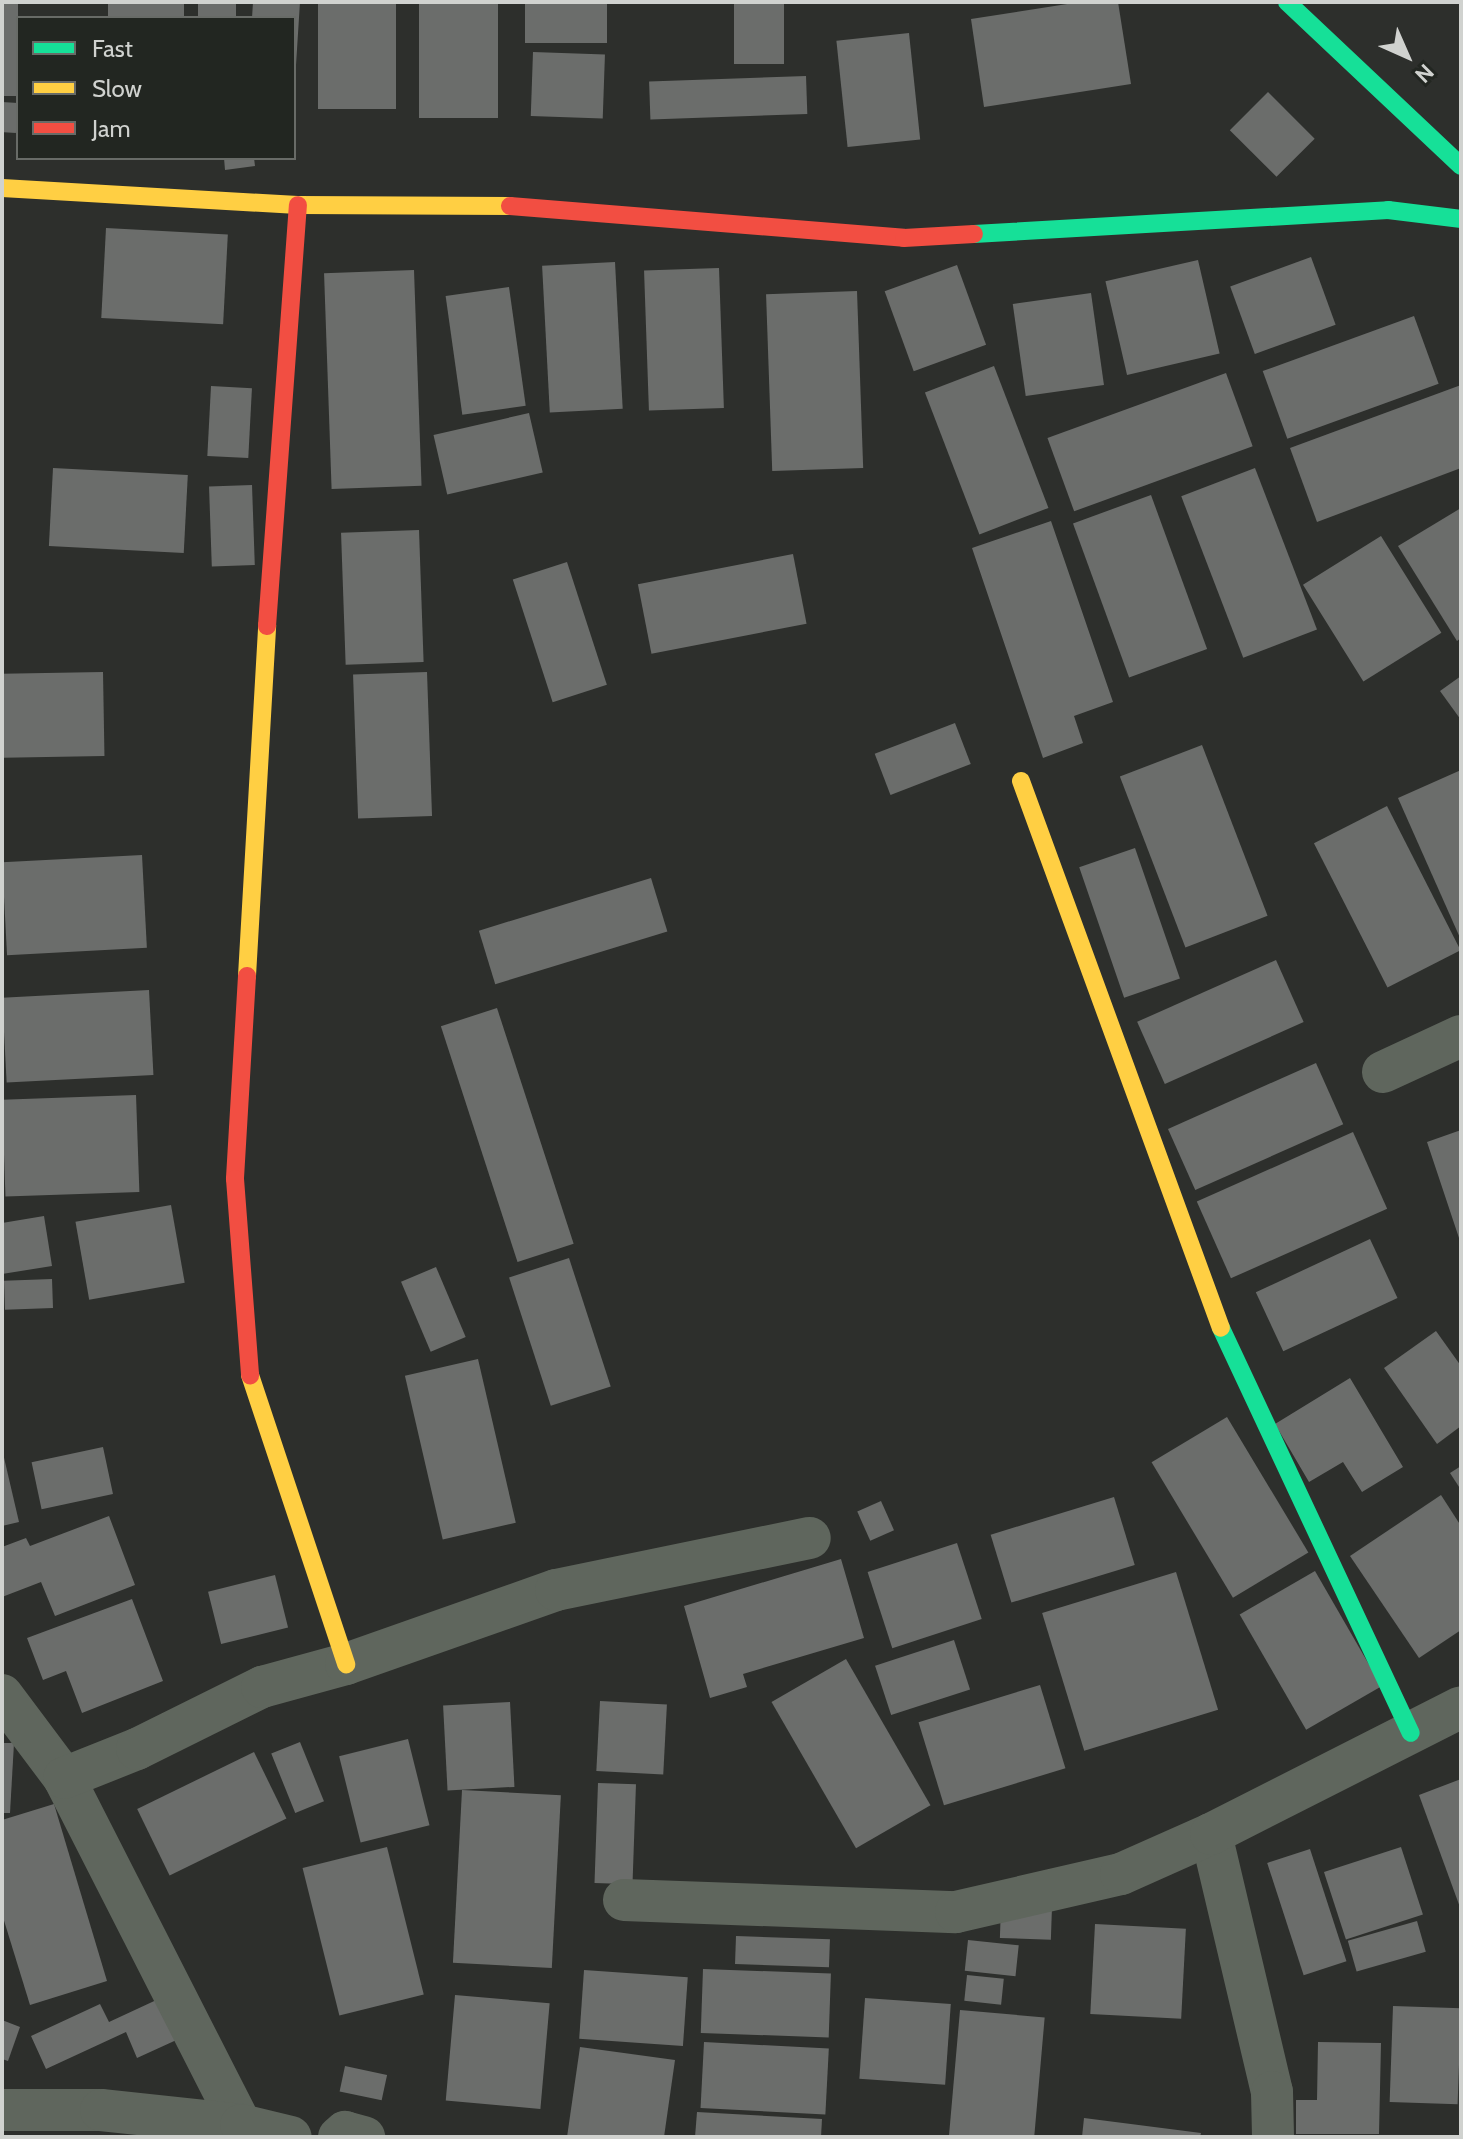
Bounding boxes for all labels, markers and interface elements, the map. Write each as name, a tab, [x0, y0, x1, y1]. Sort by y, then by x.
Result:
legend	[16, 16, 296, 160]
north arrow	[1367, 16, 1447, 96]
text: Fast	[92, 34, 133, 63]
text: N	[1409, 58, 1439, 88]
text: Slow	[92, 74, 142, 103]
text: Jam	[92, 114, 130, 143]

